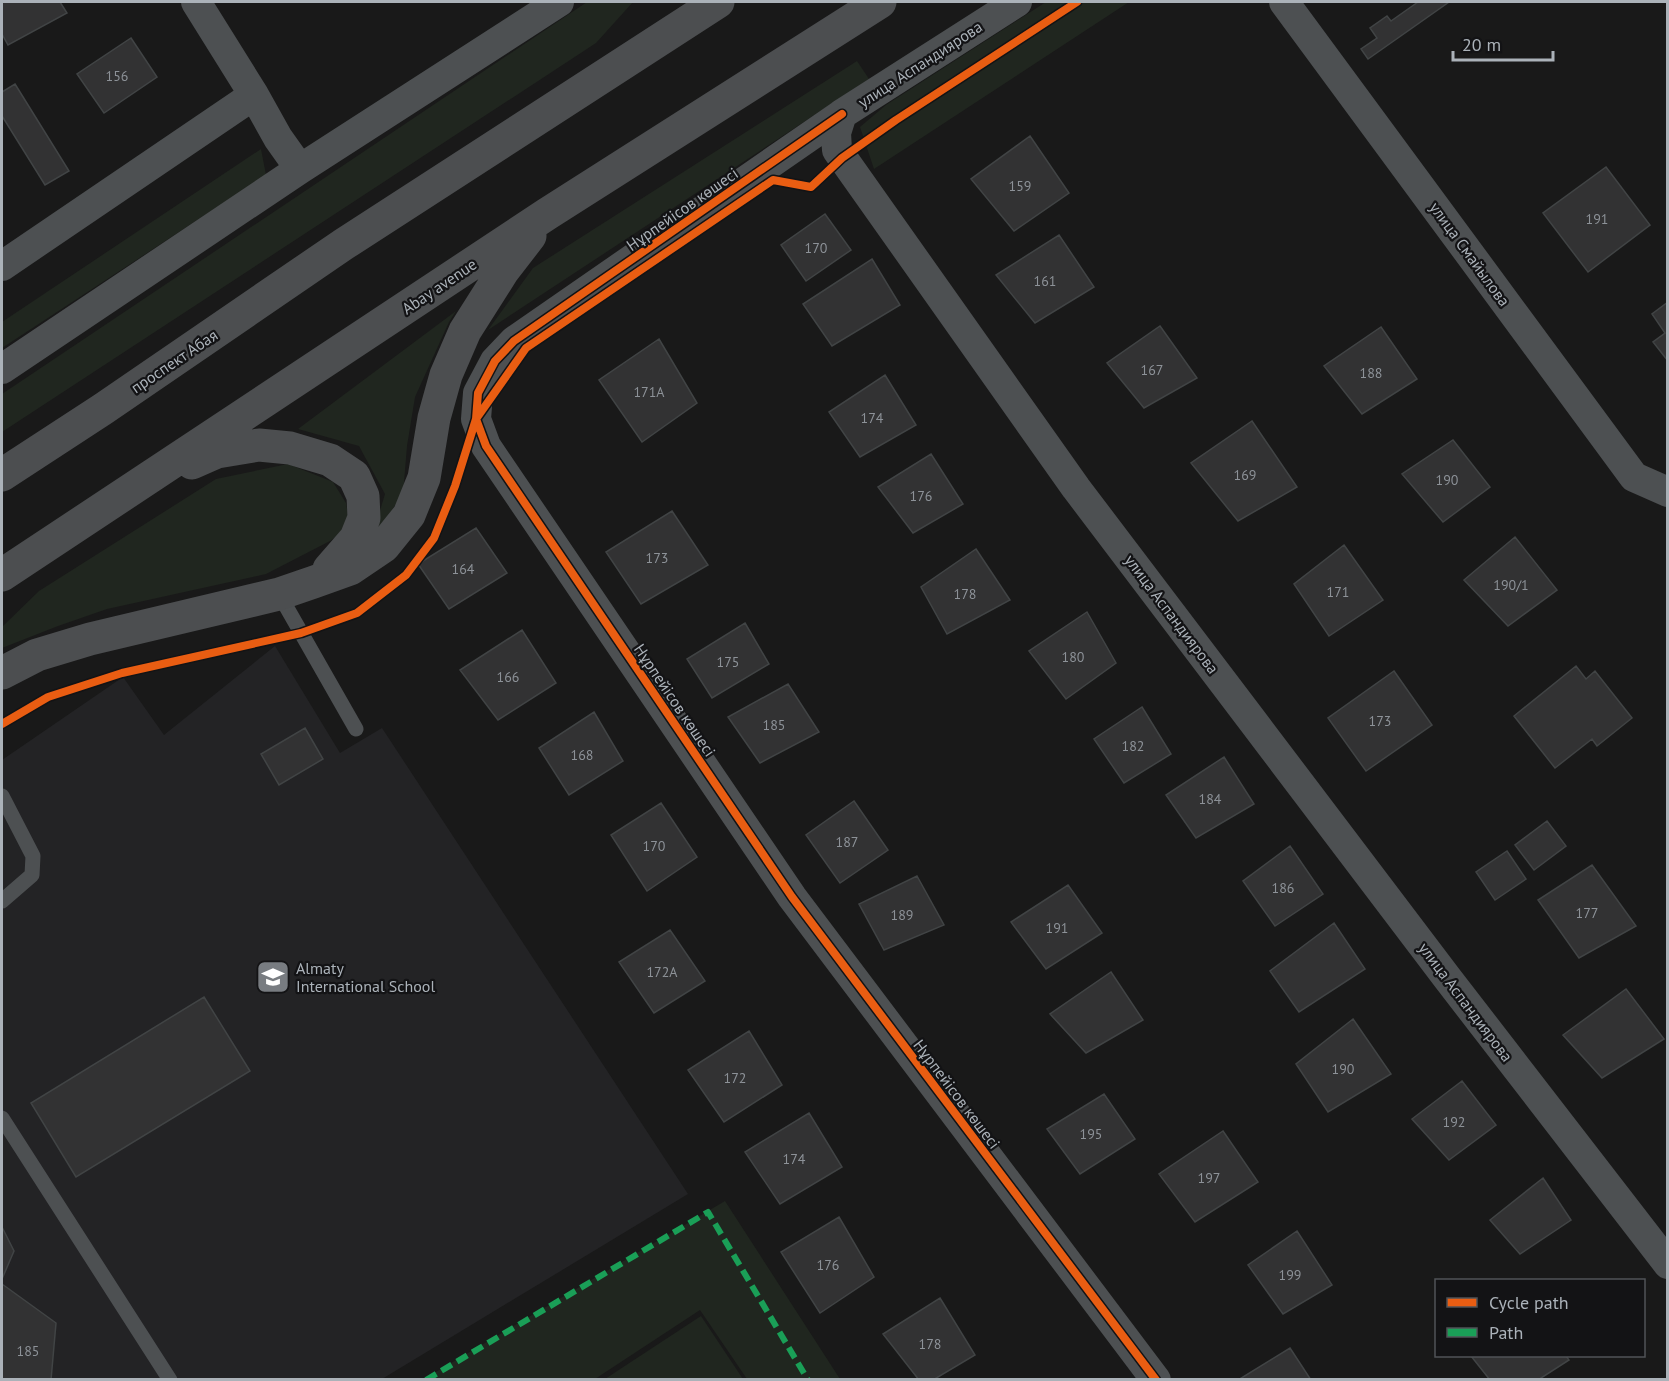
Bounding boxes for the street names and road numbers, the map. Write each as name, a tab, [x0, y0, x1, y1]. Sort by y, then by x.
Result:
street label: улица Аспандиярова	[854, 16, 986, 112]
street label: Нұрпейісов көшесі	[622, 163, 742, 255]
street label: улица Смайылова	[1425, 198, 1515, 310]
street label: Abay avenue	[398, 254, 480, 318]
street label: проспект Абая	[127, 325, 221, 397]
street label: улица Аспандиярова	[1121, 550, 1223, 678]
street label: Нұрпейісов көшесі	[630, 640, 720, 760]
street label: улица Аспандиярова	[1415, 938, 1517, 1066]
street label: Нұрпейісов көшесі	[909, 1035, 1005, 1153]

